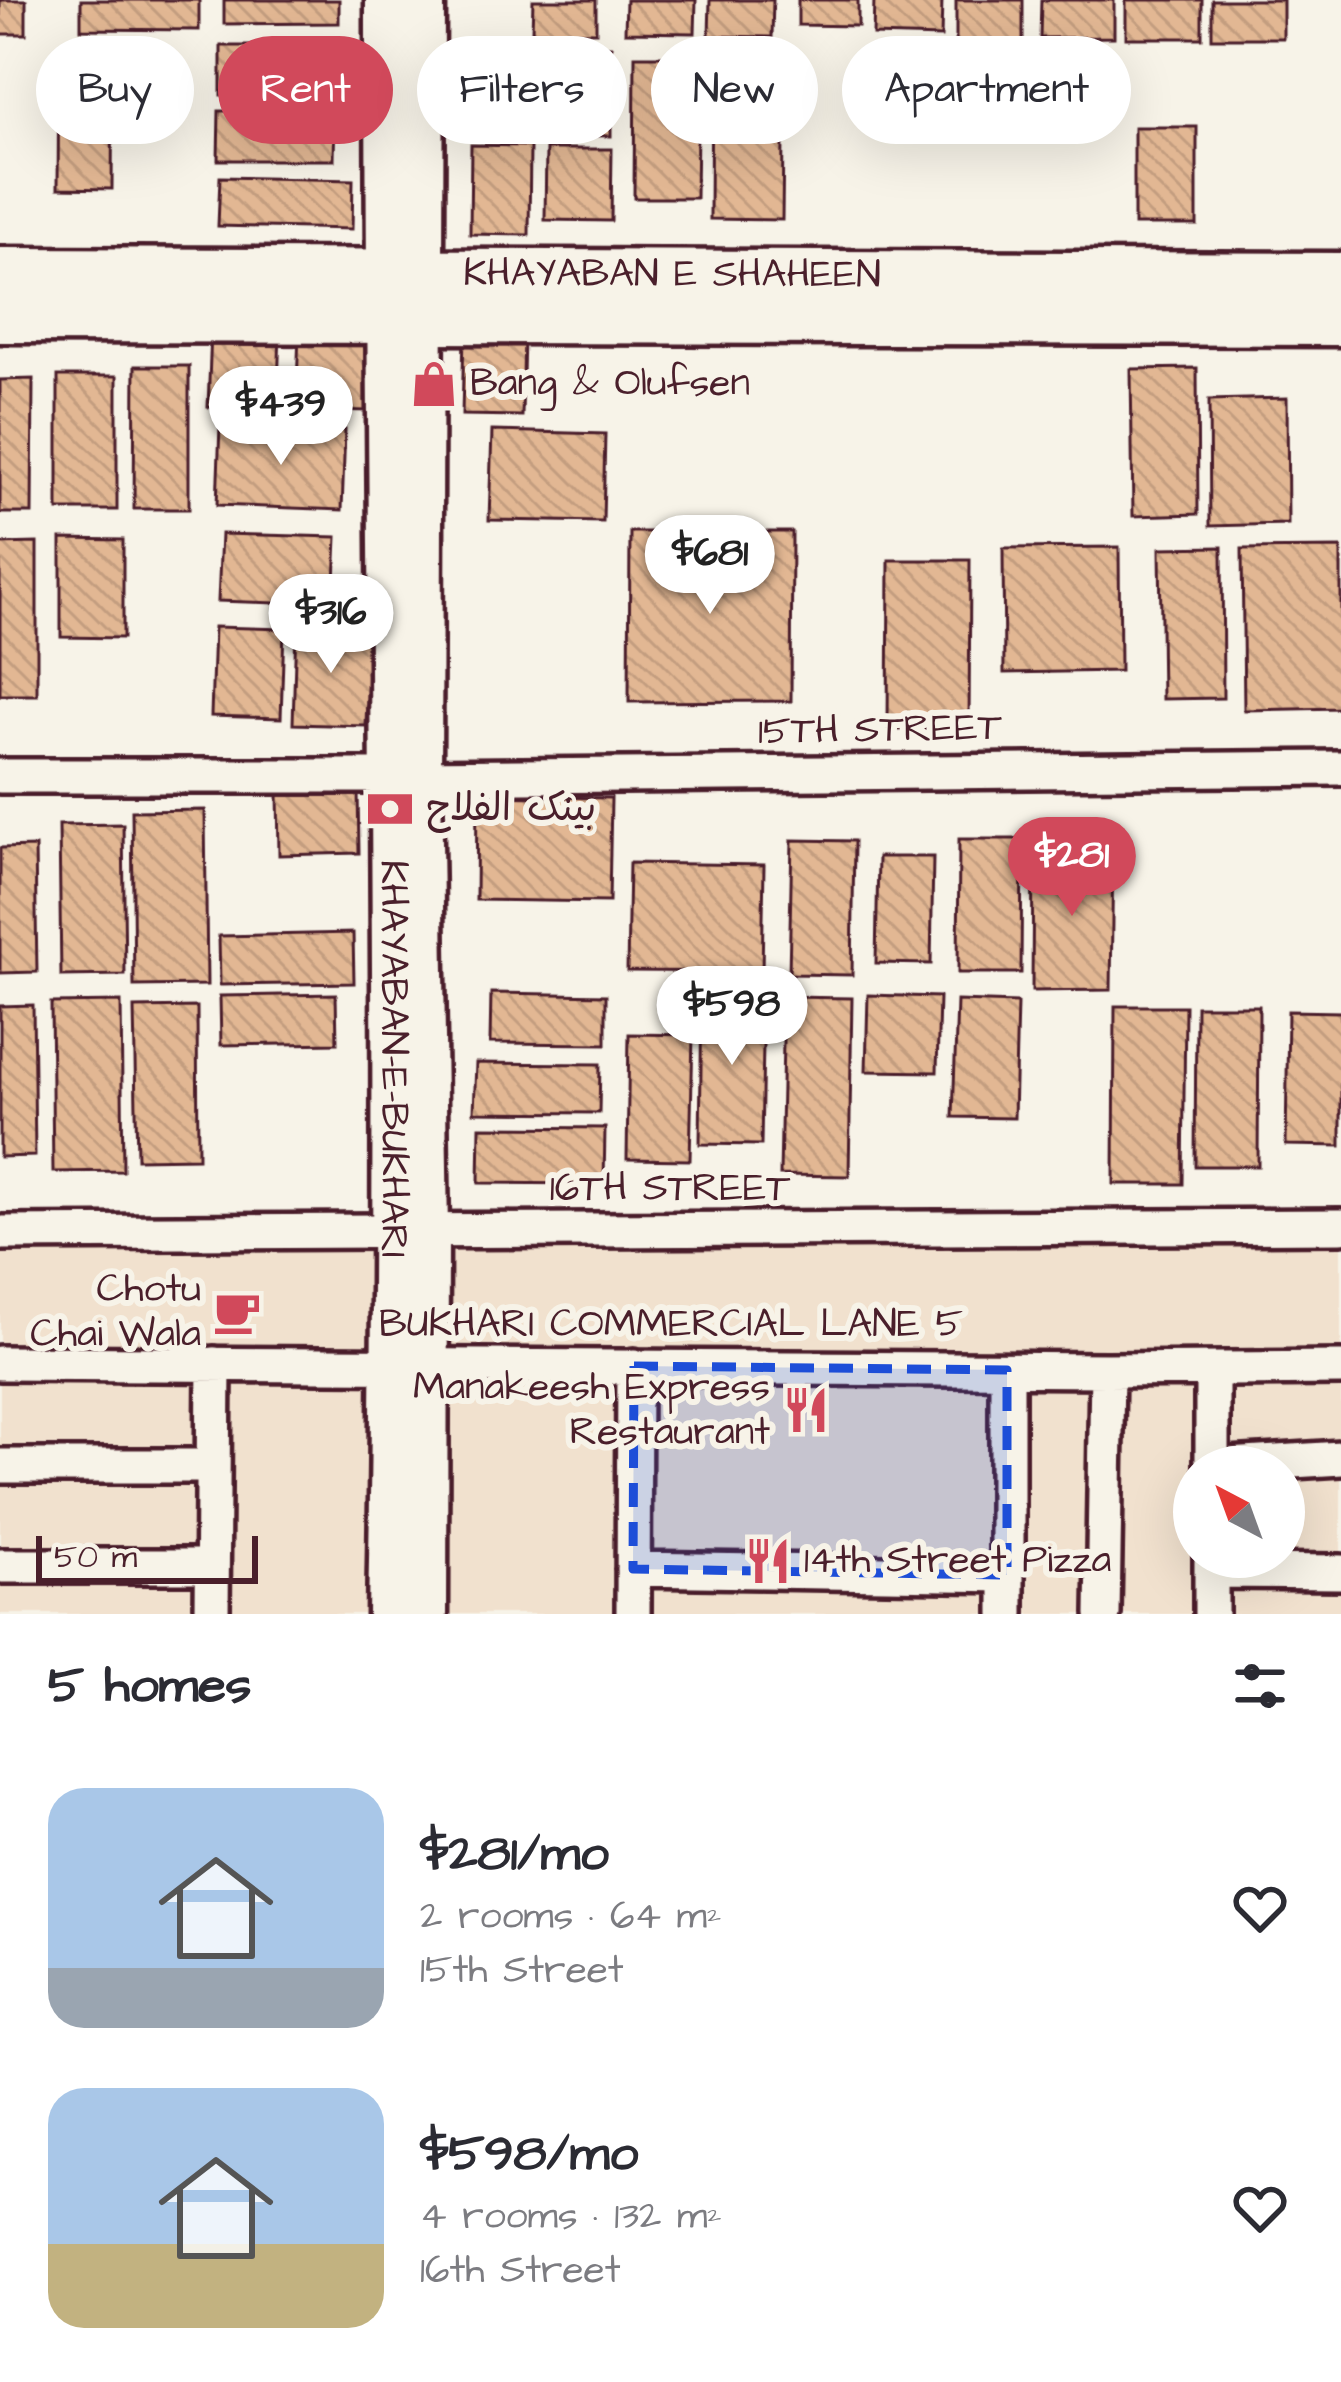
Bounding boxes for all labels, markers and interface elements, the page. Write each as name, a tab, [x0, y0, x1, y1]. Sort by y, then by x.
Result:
chip: Buy	[36, 36, 194, 144]
chip: Rent	[218, 36, 393, 144]
chip: Filters	[417, 36, 627, 144]
chip: New	[651, 36, 818, 144]
chip: Apartment	[842, 36, 1131, 144]
street label: KHAYABAN E SHAHEEN	[463, 247, 881, 302]
place label: Bang & Olufsen	[470, 357, 750, 411]
shop icon: Bang & Olufsen	[409, 359, 459, 409]
pin: $439	[210, 366, 352, 468]
text: $439	[236, 378, 326, 432]
pin: $681	[639, 515, 781, 617]
text: $681	[672, 527, 748, 581]
pin: $316	[260, 574, 402, 676]
text: $316	[296, 586, 367, 640]
street label: 15TH STREET	[758, 701, 1003, 759]
place label: بینک الفلاح	[426, 782, 596, 836]
bank icon: بینک الفلاح	[365, 784, 415, 834]
pin: $281	[1001, 817, 1143, 919]
text: $281	[1035, 829, 1109, 883]
street label: KHAYABAN-E-BUKHARI	[365, 860, 420, 1258]
pin: $598	[661, 966, 803, 1068]
text: $598	[684, 978, 780, 1032]
street label: 16TH STREET	[550, 1162, 791, 1216]
place label: Chotu Chai Wala	[30, 1263, 201, 1362]
cafe icon: Chotu Chai Wala	[212, 1287, 262, 1337]
street label: BUKHARI COMMERCIAL LANE 5	[379, 1298, 963, 1352]
place label: Manakeesh Express Restaurant	[413, 1361, 770, 1460]
restaurant icon: Manakeesh Express Restaurant	[781, 1385, 831, 1435]
north arrow	[1173, 1446, 1305, 1578]
map controls	[1173, 1446, 1305, 1578]
scale bar	[36, 1530, 258, 1583]
text: 50 m	[54, 1534, 137, 1580]
place label: 14th Street Pizza	[804, 1534, 1112, 1588]
restaurant icon: 14th Street Pizza	[743, 1536, 793, 1586]
text: 5 homes	[48, 1651, 251, 1722]
icon: filters	[1227, 1653, 1293, 1719]
text: $281/mo	[420, 1819, 609, 1890]
icon: home	[144, 1836, 288, 1980]
icon: heart	[1227, 1875, 1293, 1941]
text: 2 rooms · 64 m²	[420, 1890, 722, 1944]
text: 15th Street	[420, 1944, 624, 1998]
text: $598/mo	[420, 2119, 638, 2190]
icon: home	[144, 2136, 288, 2280]
icon: heart	[1227, 2175, 1293, 2241]
text: 4 rooms · 132 m²	[420, 2190, 722, 2244]
text: 16th Street	[420, 2244, 620, 2298]

